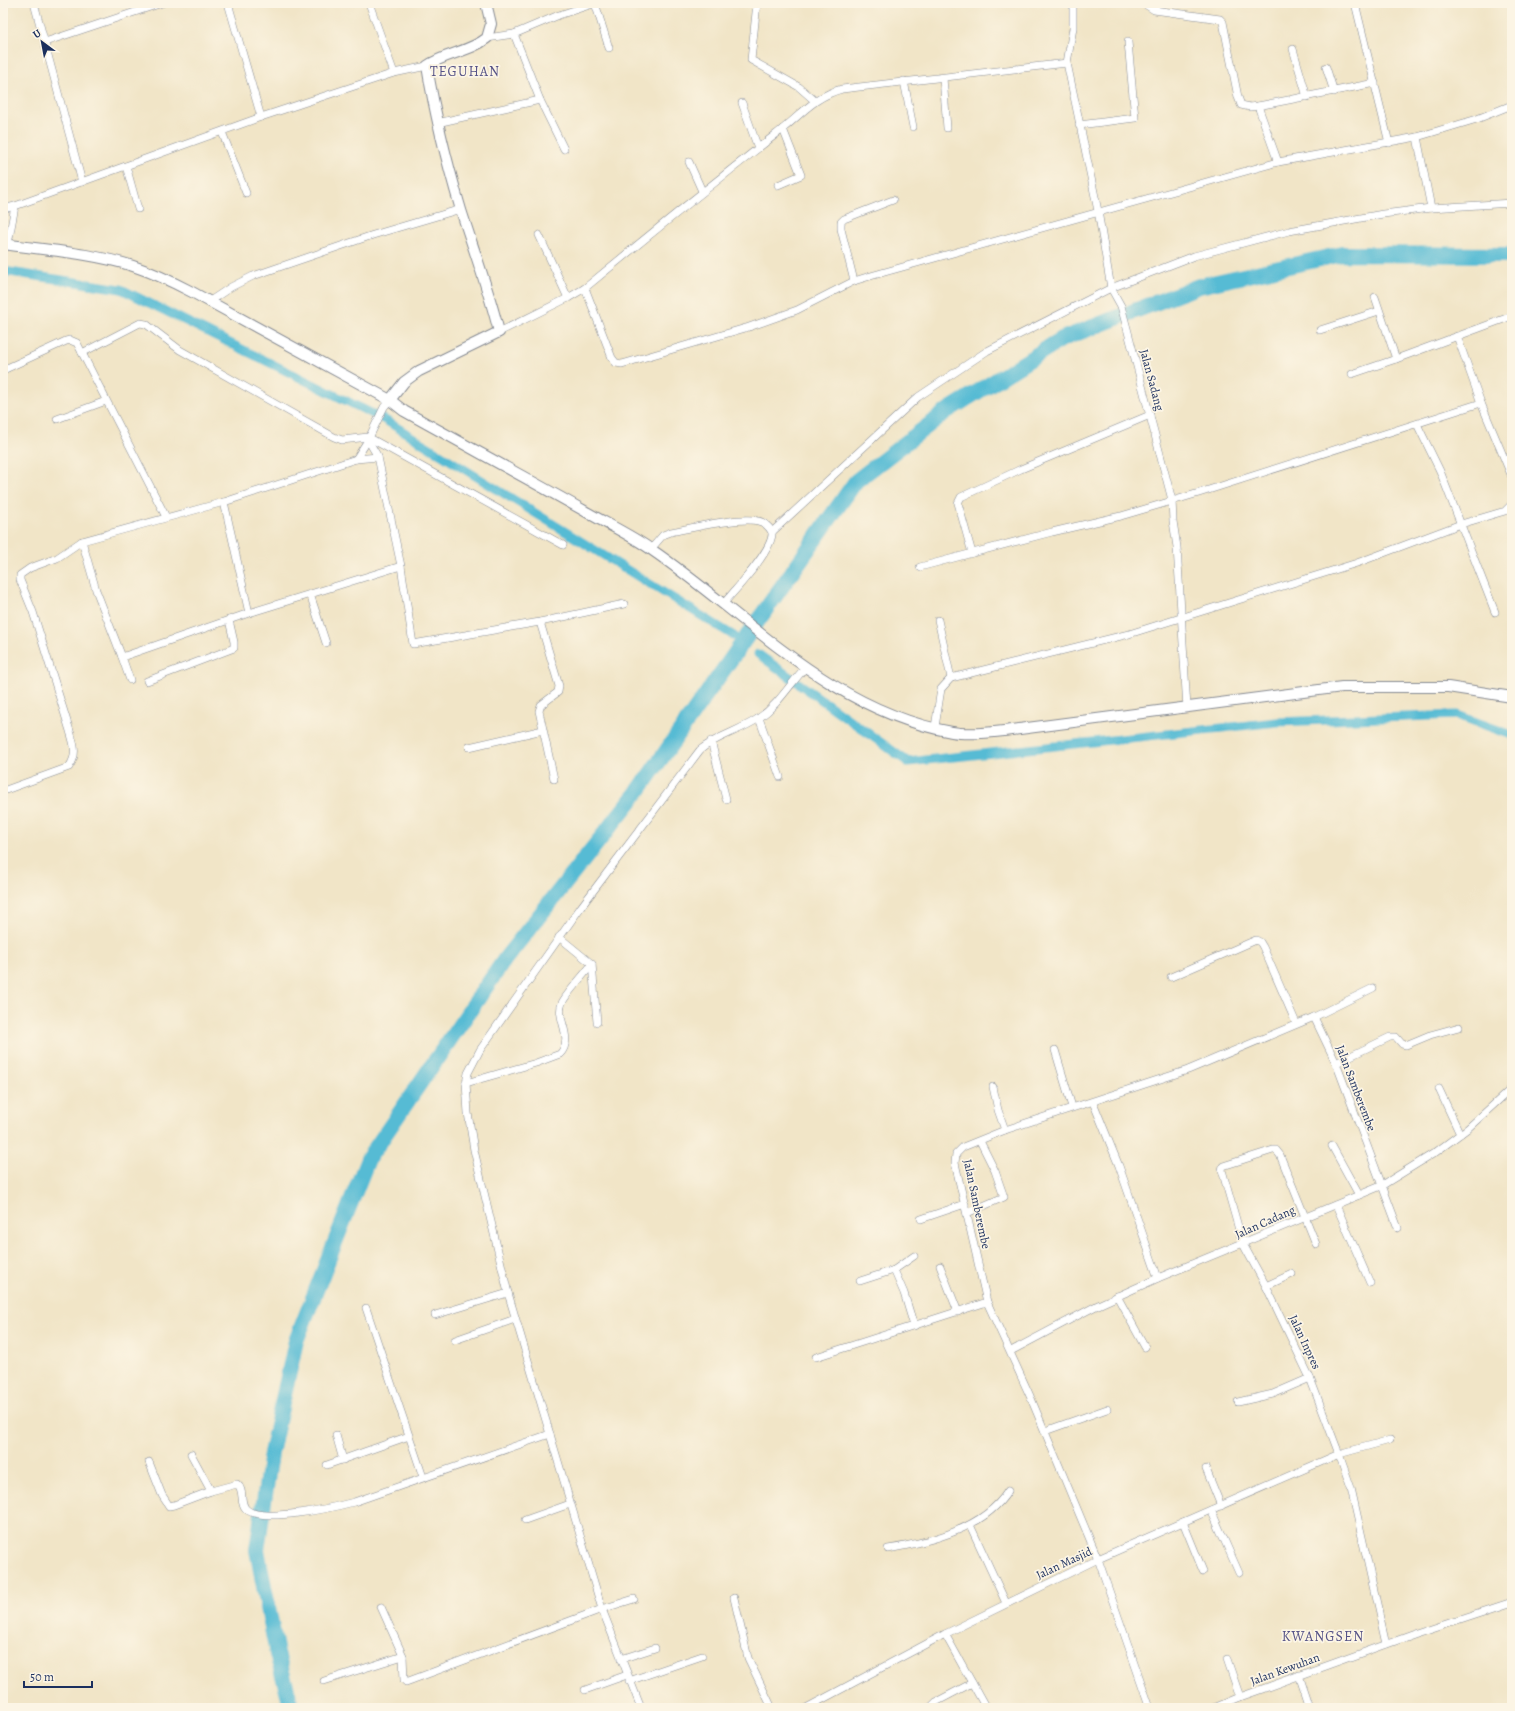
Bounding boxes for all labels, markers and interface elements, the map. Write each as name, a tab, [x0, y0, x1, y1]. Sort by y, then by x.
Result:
north arrow	[22, 22, 62, 62]
text: U	[30, 25, 45, 42]
district label: TEGUHAN	[430, 62, 500, 81]
street label: Jalan Sadang	[1136, 348, 1168, 412]
street label: Jalan Samberembe	[1332, 1043, 1380, 1133]
street label: Jalan Samberembe	[960, 1158, 994, 1250]
street label: Jalan Cadang	[1232, 1202, 1298, 1242]
street label: Jalan Inpres	[1285, 1312, 1325, 1372]
street label: Jalan Masjid	[1033, 1543, 1095, 1583]
district label: KWANGSEN	[1282, 1627, 1364, 1646]
street label: Jalan Kewuhan	[1248, 1649, 1322, 1689]
scale bar	[24, 1663, 92, 1689]
text: 50 m	[30, 1669, 54, 1685]

